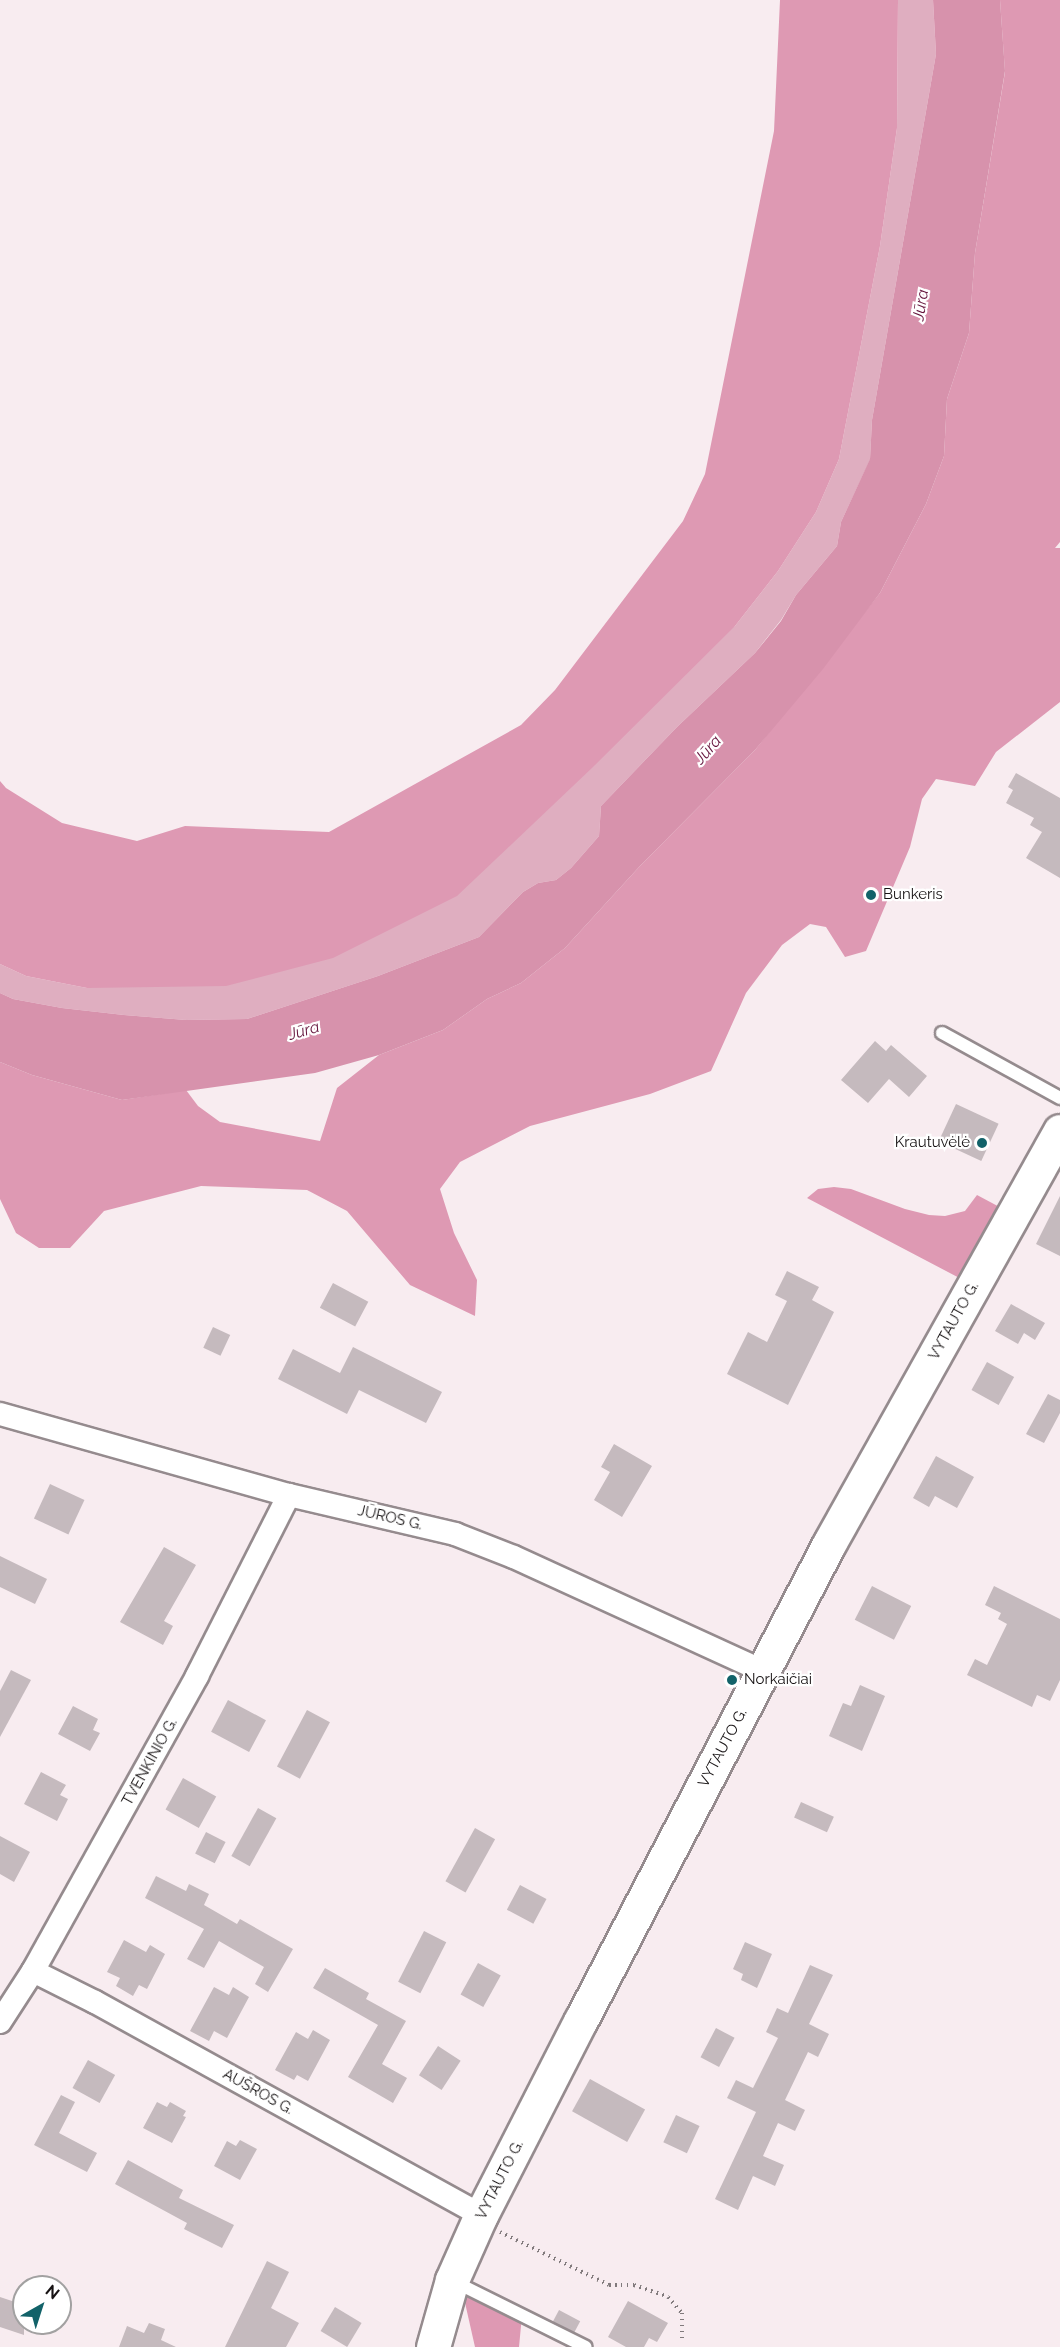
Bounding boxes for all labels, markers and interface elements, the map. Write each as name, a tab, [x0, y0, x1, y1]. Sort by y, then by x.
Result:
water label: Jūra	[909, 288, 933, 322]
water label: Jūra	[690, 732, 726, 768]
place label: Bunkeris	[883, 886, 943, 904]
marker: Bunkeris	[864, 888, 878, 902]
water label: Jūra	[286, 1017, 322, 1045]
place label: Krautuvėlė	[895, 1134, 970, 1152]
marker: Krautuvėlė	[975, 1136, 989, 1150]
street label: VYTAUTO G.	[925, 1279, 983, 1363]
street label: JŪROS G.	[356, 1502, 424, 1534]
place label: Norkaičiai	[744, 1671, 812, 1689]
marker: Norkaičiai	[725, 1673, 739, 1687]
street label: VYTAUTO G.	[695, 1706, 751, 1790]
street label: TVENKINIO G.	[119, 1715, 181, 1809]
street label: AUŠROS G.	[220, 2065, 296, 2119]
street label: VYTAUTO G.	[472, 2137, 528, 2223]
north arrow	[12, 2275, 72, 2335]
text: N	[42, 2281, 63, 2303]

